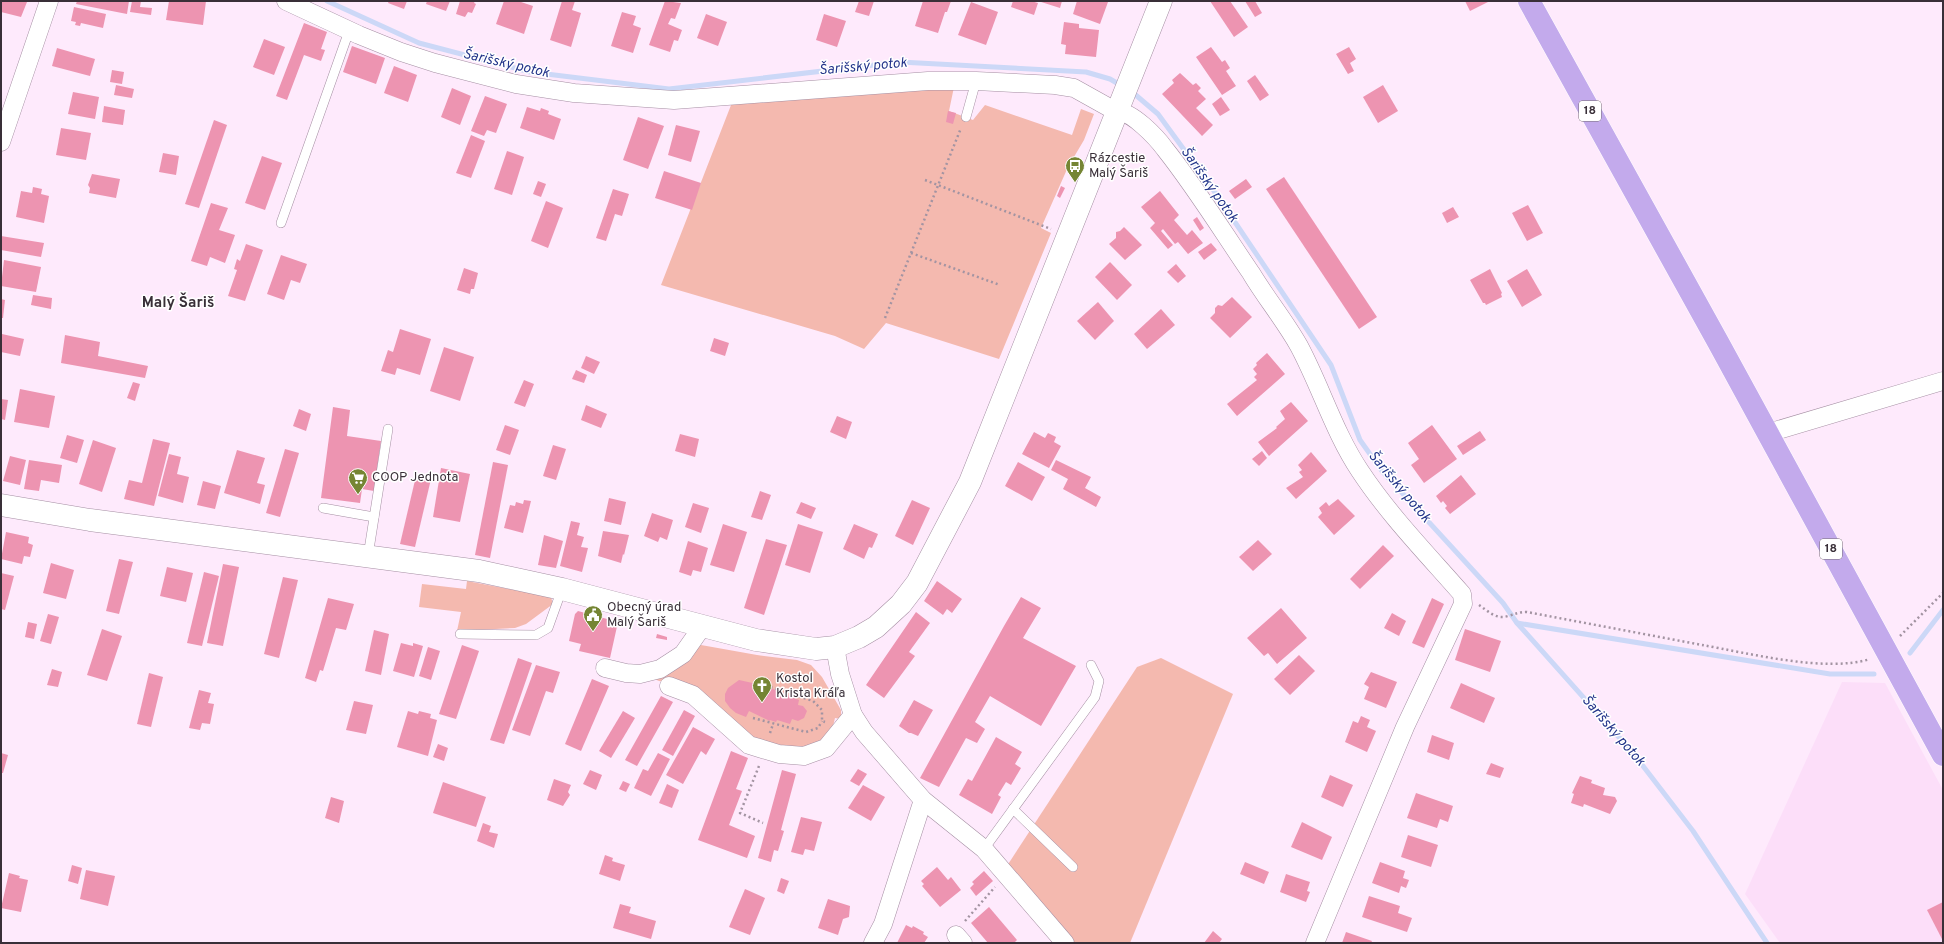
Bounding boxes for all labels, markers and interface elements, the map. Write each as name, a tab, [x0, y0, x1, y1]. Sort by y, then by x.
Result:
water label: Šarišský potok	[461, 45, 552, 82]
water label: Šarišský potok	[818, 54, 909, 79]
road number: 18	[1579, 101, 1601, 121]
water label: Šarišský potok	[1177, 143, 1243, 227]
place label: Rázcestie Malý Šariš	[1089, 151, 1148, 182]
bus stop icon: Rázcestie Malý Šariš	[1064, 155, 1086, 183]
district label: Malý Šariš	[142, 292, 214, 313]
water label: Šarišský potok	[1364, 447, 1435, 527]
supermarket icon: COOP Jednota	[347, 467, 369, 495]
place label: COOP Jednota	[372, 470, 458, 486]
road number: 18	[1820, 539, 1842, 559]
place label: Obecný úrad Malý Šariš	[607, 600, 681, 631]
public building icon: Obecný úrad Malý Šariš	[582, 604, 604, 632]
place label: Kostol Krista Kráľa	[776, 671, 845, 702]
church icon: Kostol Krista Kráľa	[751, 675, 773, 703]
water label: Šarišský potok	[1578, 691, 1650, 771]

